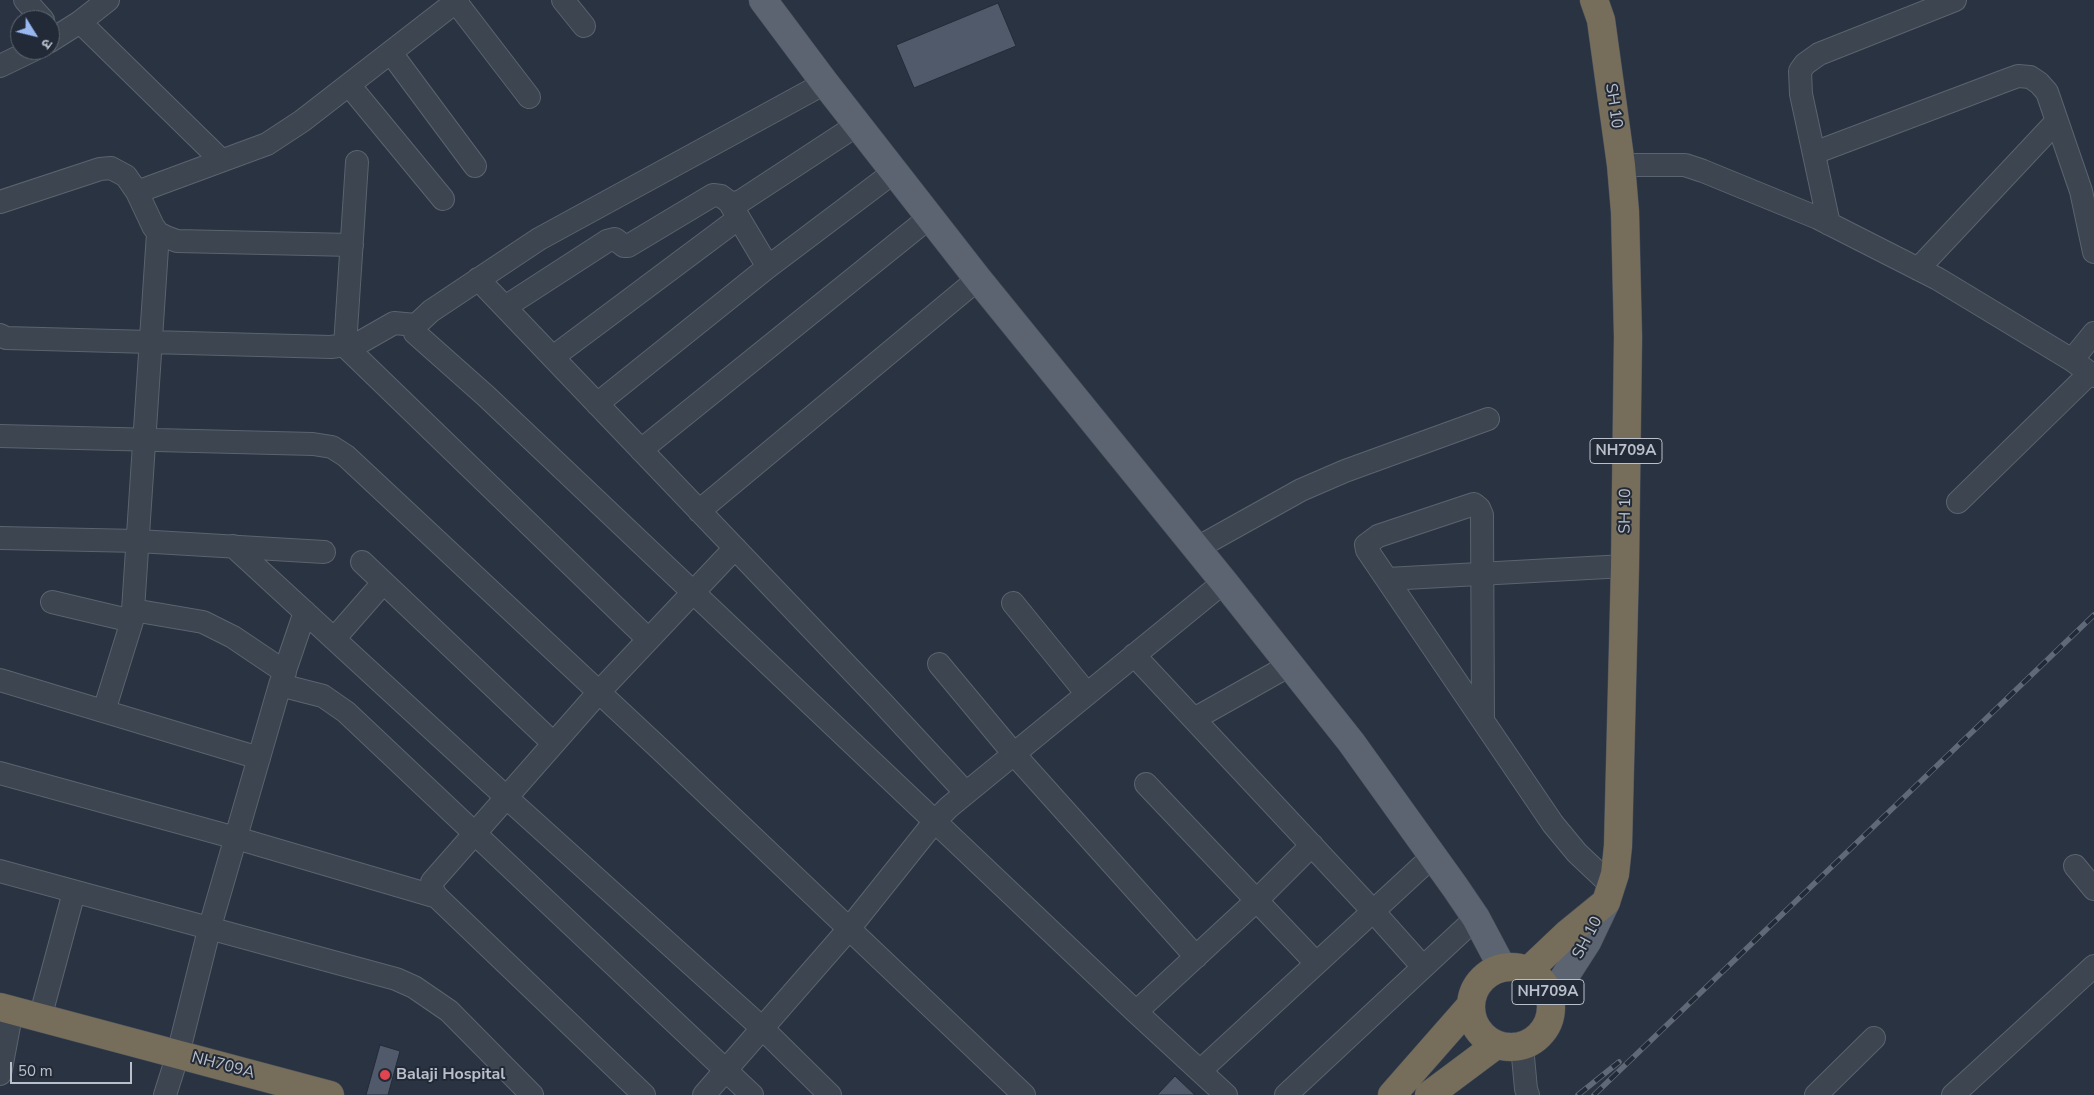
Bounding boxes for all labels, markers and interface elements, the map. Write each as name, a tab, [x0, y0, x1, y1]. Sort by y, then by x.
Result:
north arrow	[10, 10, 60, 60]
text: उ	[37, 35, 57, 52]
street label: SH 10	[1600, 82, 1626, 130]
road number: NH709A	[1590, 438, 1662, 464]
street label: SH 10	[1616, 488, 1636, 534]
street label: SH 10	[1569, 913, 1607, 963]
road number: NH709A	[1512, 980, 1584, 1004]
street label: NH709A	[189, 1048, 257, 1084]
scale bar	[12, 1052, 135, 1084]
text: 50 m	[18, 1061, 53, 1081]
place label: Balaji Hospital	[396, 1065, 505, 1085]
marker: Balaji Hospital	[378, 1068, 392, 1082]

